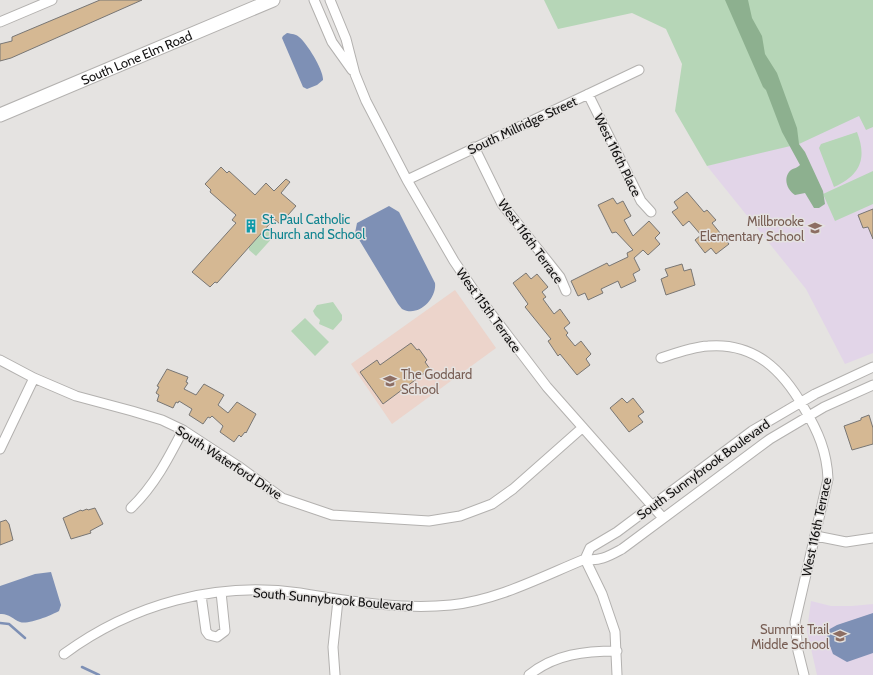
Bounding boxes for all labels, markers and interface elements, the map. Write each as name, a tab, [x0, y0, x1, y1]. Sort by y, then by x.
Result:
street label: South Lone Elm Road	[78, 27, 194, 88]
street label: South Millridge Street	[465, 92, 580, 157]
street label: West 116th Place	[591, 111, 645, 199]
street label: West 116th Terrace	[495, 196, 567, 287]
place label: St. Paul Catholic Church and School	[262, 211, 365, 242]
place label: Millbrooke Elementary School	[700, 213, 804, 244]
building icon: St. Paul Catholic Church and School	[243, 218, 259, 234]
school or university icon: Millbrooke Elementary School	[807, 220, 823, 236]
street label: West 115th Terrace	[453, 265, 525, 356]
place label: The Goddard School	[401, 366, 472, 397]
school or university icon: The Goddard School	[382, 373, 398, 389]
street label: South Sunnybrook Boulevard	[633, 415, 773, 523]
street label: South Waterford Drive	[173, 422, 285, 503]
street label: West 116th Terrace	[798, 476, 834, 578]
street label: South Sunnybrook Boulevard	[252, 584, 414, 614]
place label: Summit Trail Middle School	[751, 621, 829, 652]
school or university icon: Summit Trail Middle School	[832, 628, 848, 644]

